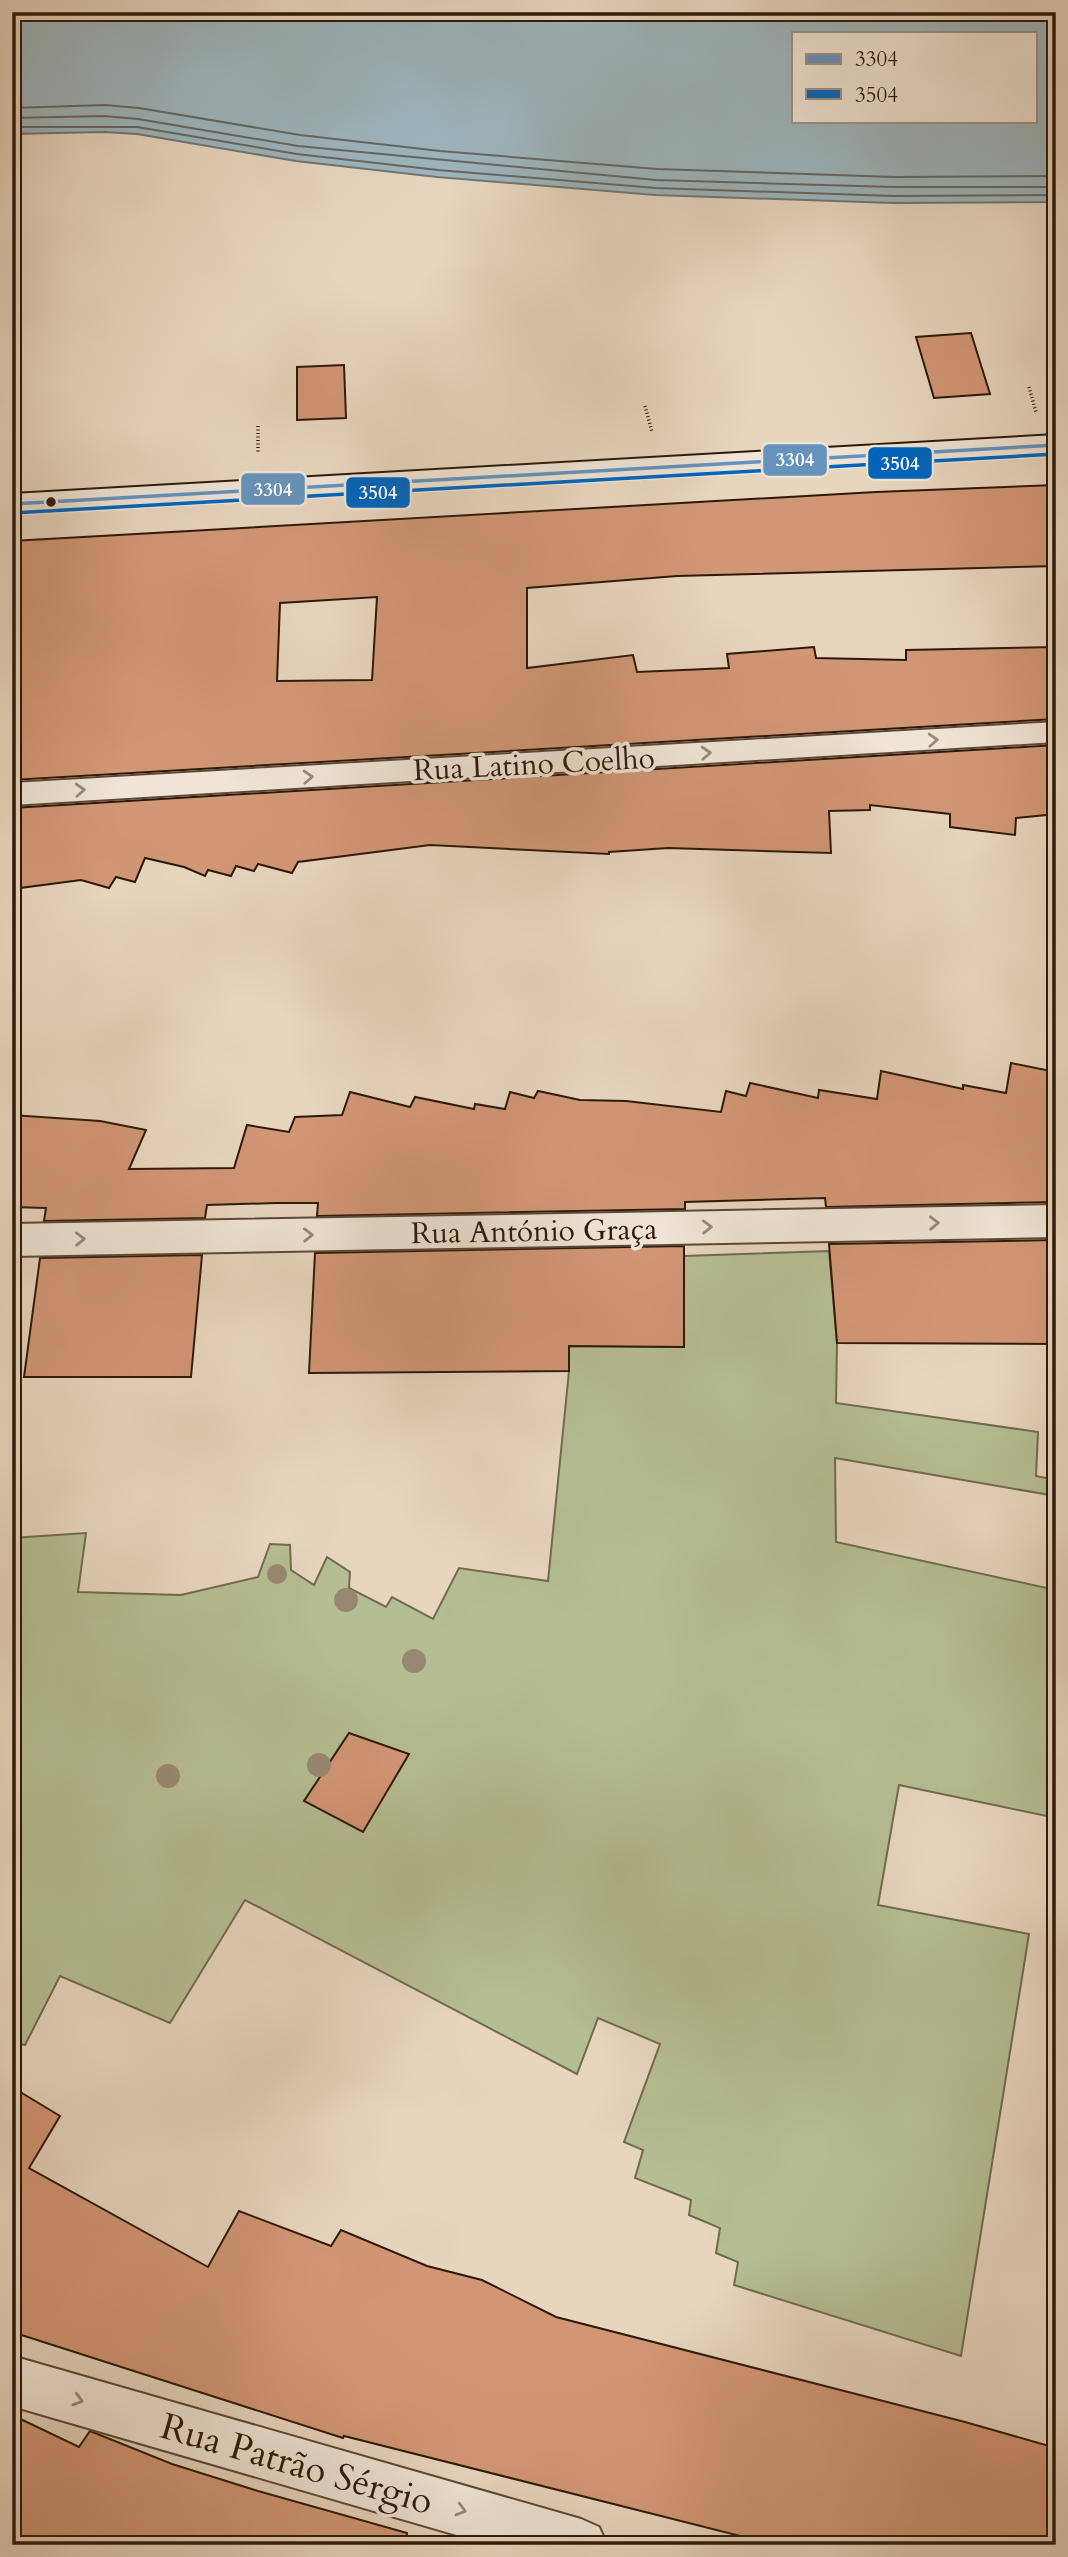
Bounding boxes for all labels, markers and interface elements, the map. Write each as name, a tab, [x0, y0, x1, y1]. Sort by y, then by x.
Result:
legend	[792, 32, 1036, 122]
text: 3304	[855, 45, 898, 74]
text: 3504	[855, 81, 898, 110]
line badge: 3304	[762, 443, 828, 477]
line badge: 3504	[867, 446, 933, 480]
text: 3304	[776, 447, 815, 473]
text: 3504	[881, 451, 920, 477]
line badge: 3304	[240, 472, 306, 506]
line badge: 3504	[345, 476, 411, 509]
text: 3304	[254, 477, 293, 503]
text: 3504	[359, 480, 398, 506]
unlabelled marker	[44, 495, 58, 509]
one-way arrow	[928, 732, 939, 747]
street label: Rua Latino Coelho	[412, 738, 656, 791]
one-way arrow	[701, 746, 712, 761]
one-way arrow	[302, 770, 313, 785]
one-way arrow	[75, 783, 86, 798]
street label: Rua António Graça	[410, 1209, 658, 1254]
one-way arrow	[930, 1215, 940, 1231]
one-way arrow	[702, 1220, 713, 1235]
one-way arrow	[303, 1227, 314, 1243]
one-way arrow	[76, 1231, 86, 1247]
one-way arrow	[72, 2391, 84, 2406]
street label: Rua Patrão Sérgio	[155, 2401, 439, 2527]
one-way arrow	[455, 2502, 467, 2517]

